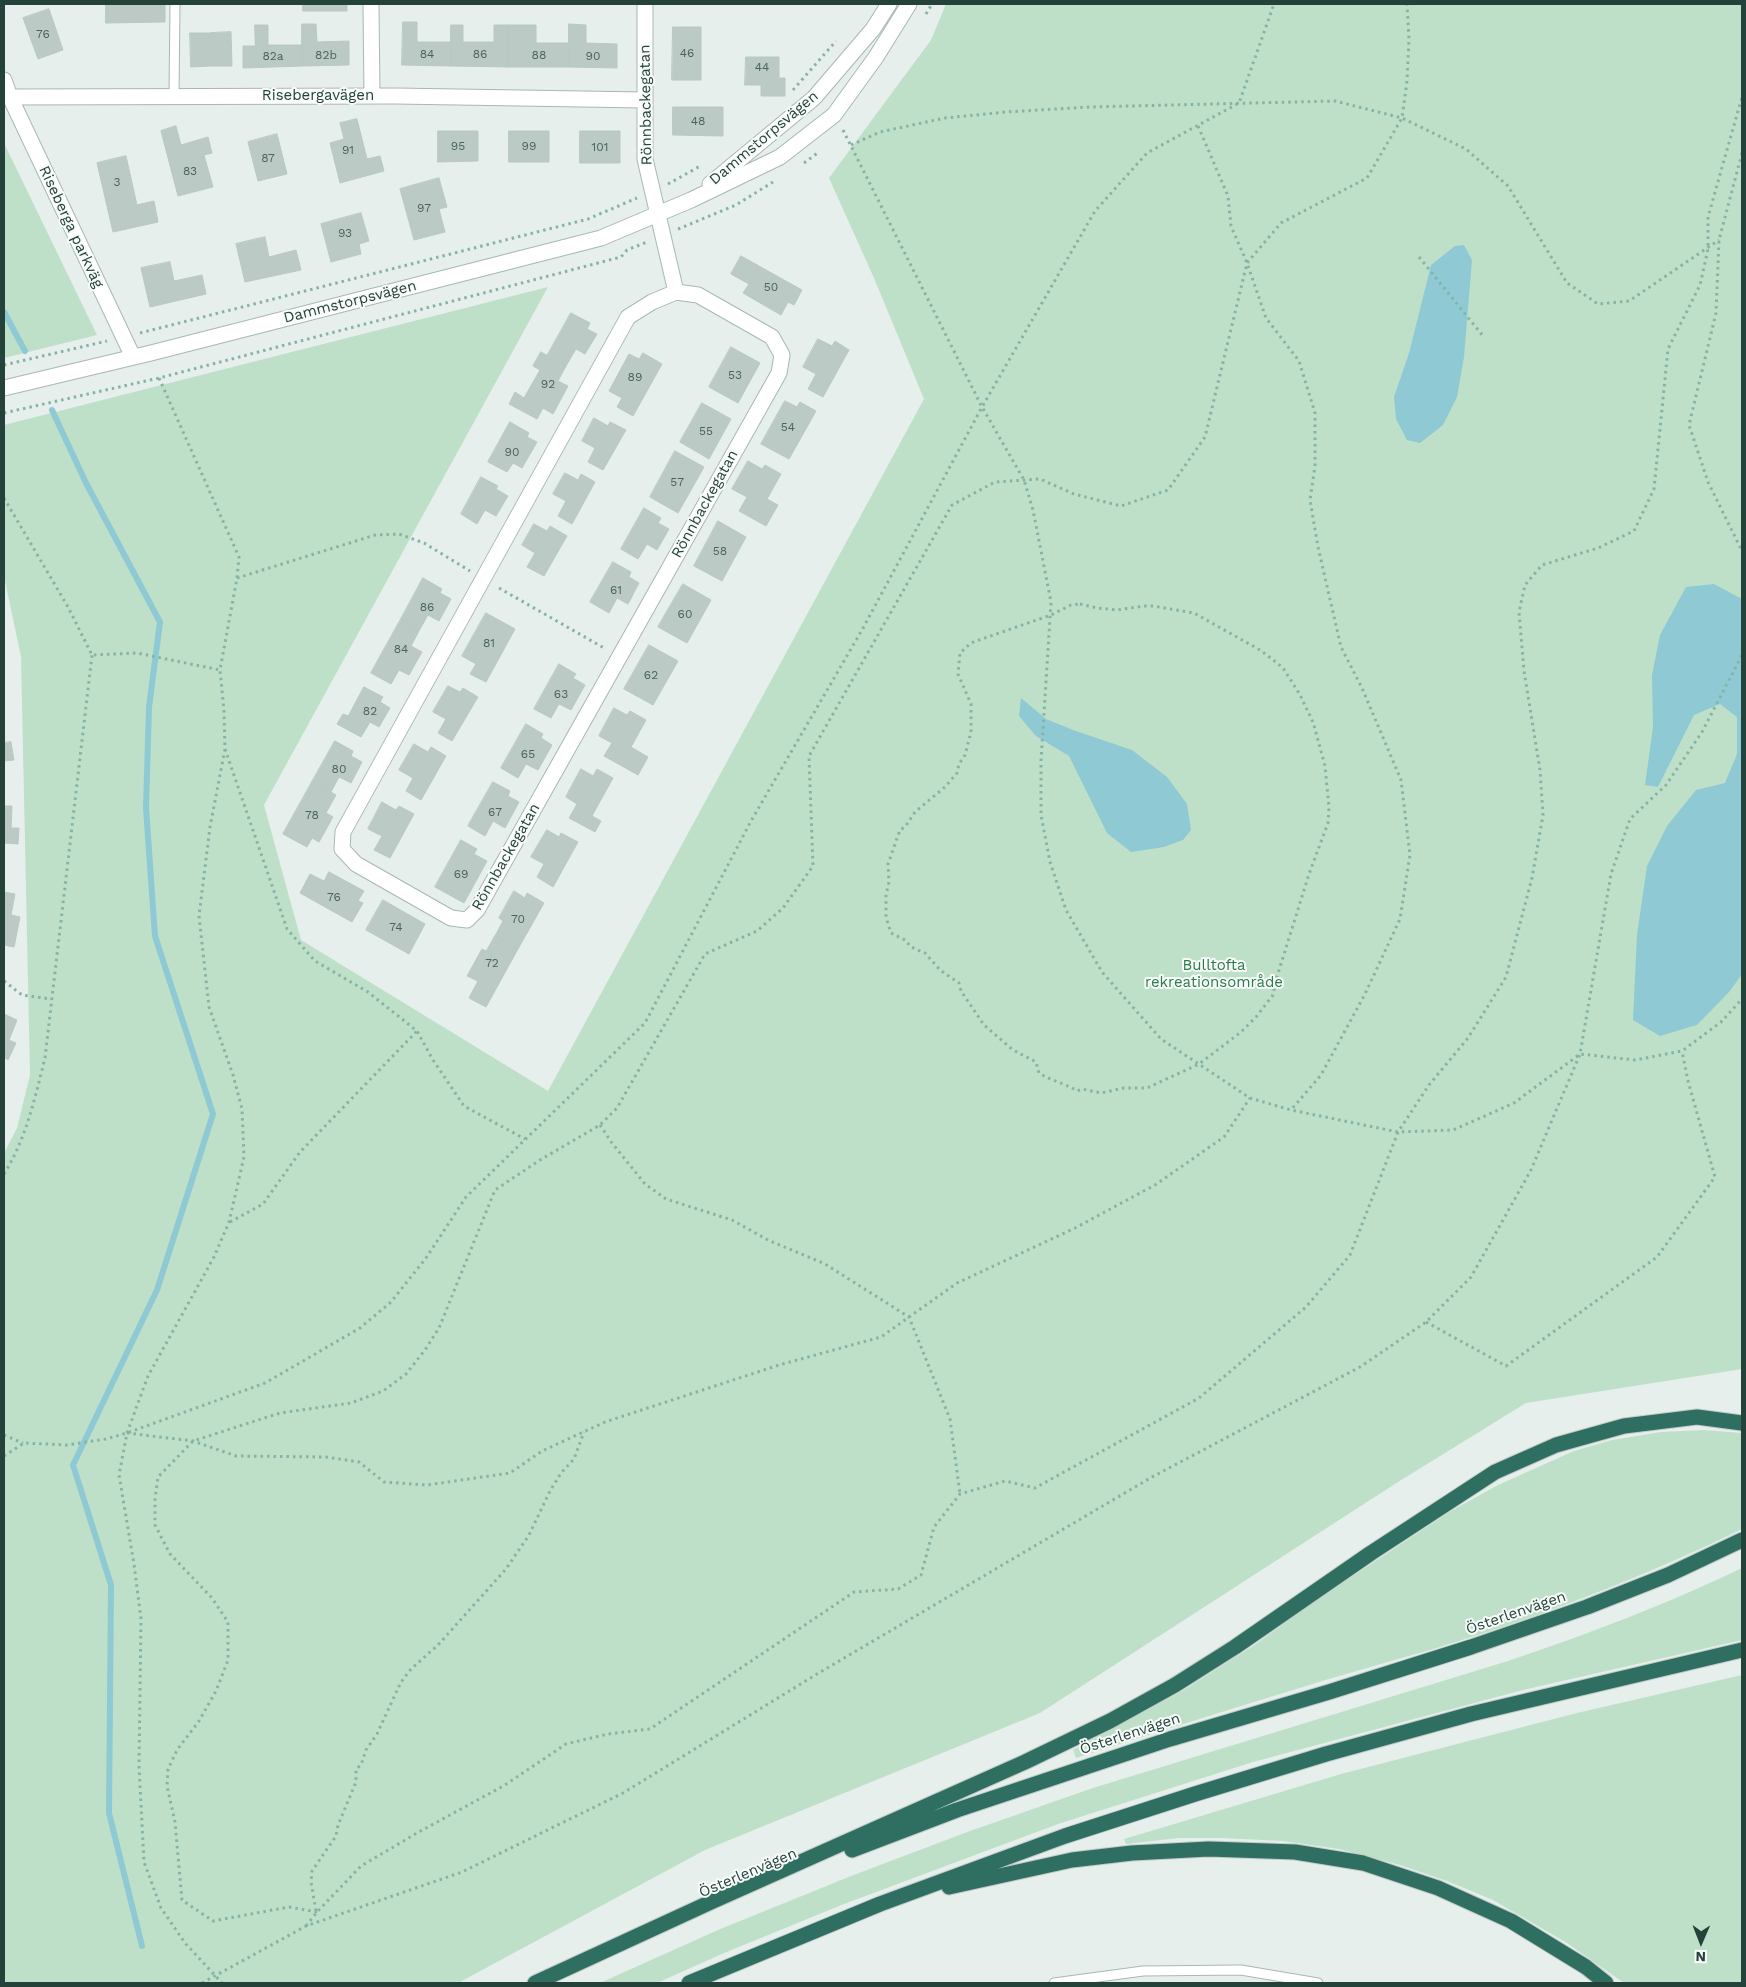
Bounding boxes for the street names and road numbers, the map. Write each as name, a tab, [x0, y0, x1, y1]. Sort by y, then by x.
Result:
street label: Rönnbackegatan	[636, 44, 656, 166]
street label: Risebergavägen	[262, 87, 374, 105]
street label: Dammstorpsvägen	[706, 87, 822, 189]
street label: Riseberga parkväg	[35, 163, 107, 291]
street label: Dammstorpsvägen	[282, 277, 418, 327]
street label: Rönnbackegatan	[668, 447, 742, 561]
street label: Rönnbackegatan	[468, 800, 544, 914]
street label: Österlenvägen	[1464, 1587, 1568, 1639]
street label: Österlenvägen	[1078, 1709, 1182, 1759]
street label: Österlenvägen	[696, 1844, 800, 1902]

